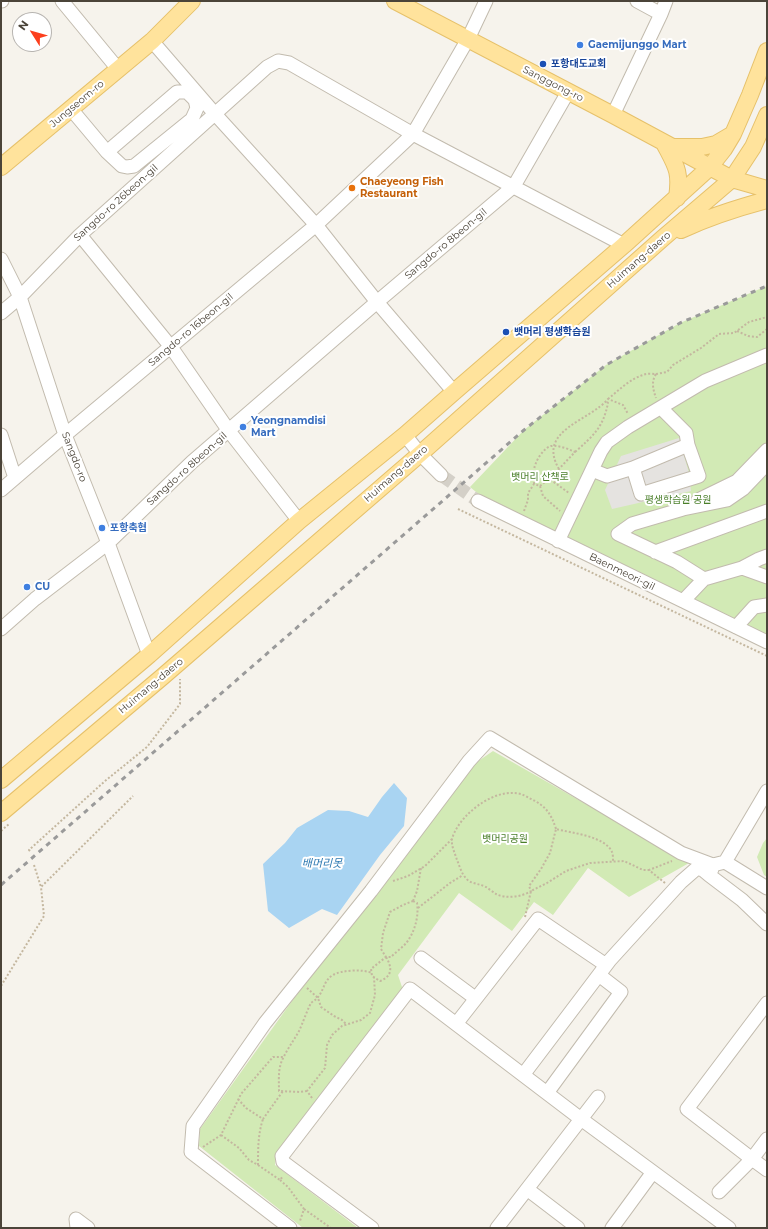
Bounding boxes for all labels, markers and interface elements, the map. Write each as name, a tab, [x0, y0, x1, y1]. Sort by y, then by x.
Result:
north arrow	[12, 12, 52, 52]
text: N	[15, 18, 31, 33]
place label: Gaemijunggo Mart	[588, 39, 687, 51]
marker: Gaemijunggo Mart	[575, 40, 585, 50]
place label: 포항대도교회	[551, 58, 606, 70]
marker: 포항대도교회	[538, 59, 548, 69]
street label: Sanggong-ro	[521, 64, 585, 104]
street label: Jungseom-ro	[47, 78, 107, 130]
street label: Sangdo-ro 26beon-gil	[71, 162, 161, 244]
place label: Chaeyeong Fish Restaurant	[360, 176, 444, 200]
marker: Chaeyeong Fish Restaurant	[347, 183, 357, 193]
street label: Sangdo-ro 8beon-gil	[402, 206, 490, 282]
street label: Huimang-daero	[605, 229, 673, 291]
street label: Sangdo-ro 16beon-gil	[146, 291, 236, 369]
place label: 뱃머리 평생학습원	[514, 326, 590, 338]
marker: 뱃머리 평생학습원	[501, 327, 511, 337]
place label: Yeongnamdisi Mart	[251, 415, 326, 438]
marker: Yeongnamdisi Mart	[238, 422, 248, 432]
street label: Sangdo-ro	[59, 430, 89, 484]
street label: Sangdo-ro 8beon-gil	[144, 430, 230, 508]
street label: Huimang-daero	[362, 443, 430, 505]
park label: 뱃머리 산책로	[511, 471, 569, 483]
park label: 평생학습원 공원	[644, 494, 712, 506]
place label: 포항축협	[110, 522, 147, 534]
marker: 포항축협	[97, 523, 107, 533]
street label: Baenmeori-gil	[587, 551, 657, 593]
place label: CU	[35, 581, 50, 593]
marker: CU	[22, 582, 32, 592]
street label: Huimang-daero	[116, 656, 186, 716]
park label: 뱃머리공원	[482, 833, 528, 845]
water label: 배머리못	[302, 857, 342, 871]

